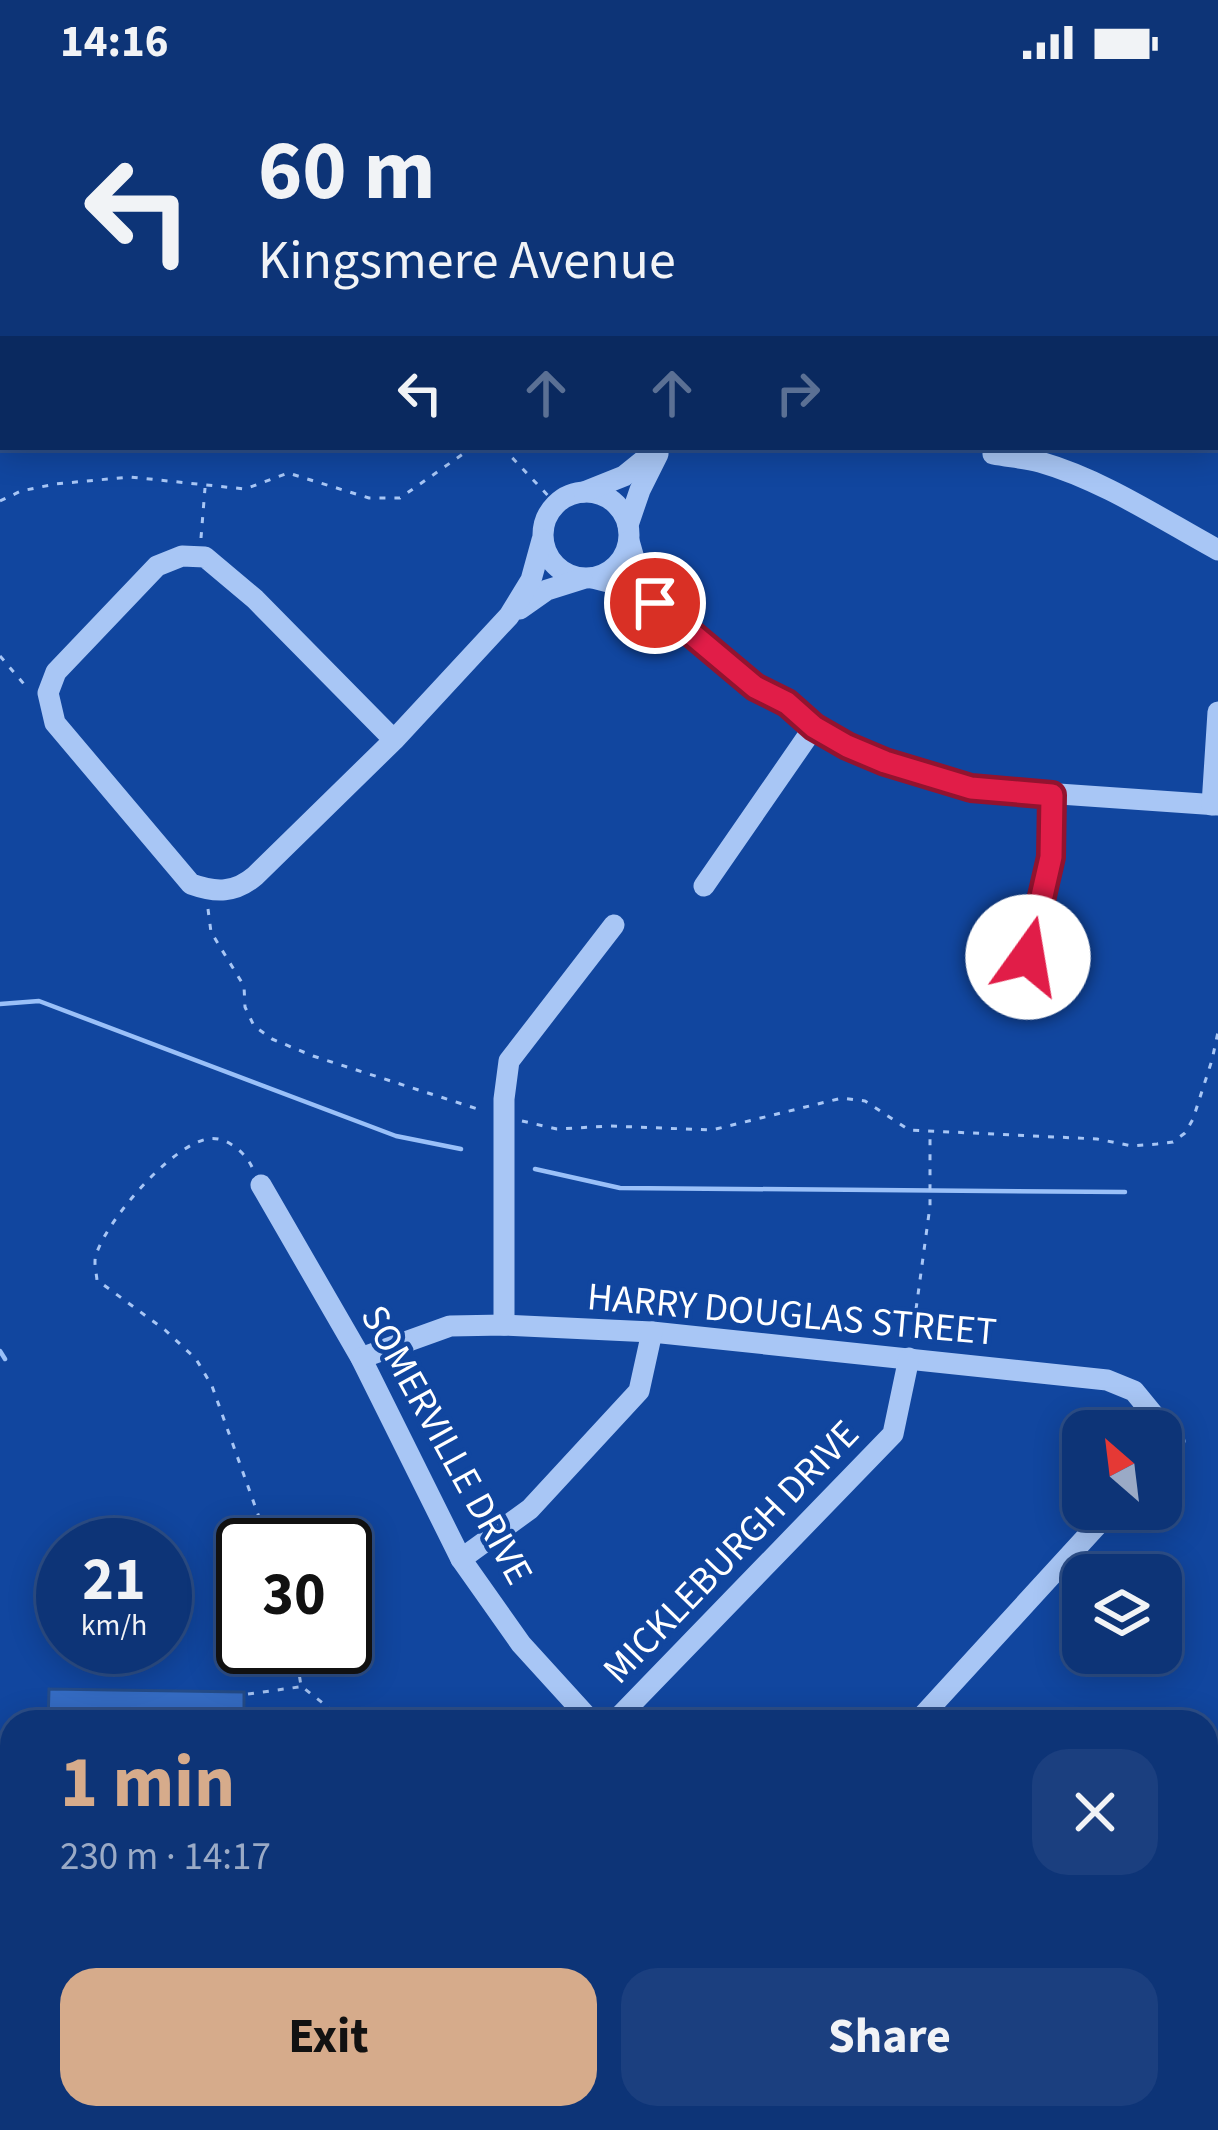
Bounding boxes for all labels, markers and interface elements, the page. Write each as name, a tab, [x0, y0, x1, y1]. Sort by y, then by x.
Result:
text: 14:16	[60, 10, 169, 74]
text: 60 m	[258, 112, 436, 232]
icon: left	[60, 132, 216, 288]
text: Kingsmere Avenue	[258, 223, 676, 300]
icon: left	[387, 360, 453, 426]
icon: ahead	[513, 360, 579, 426]
icon: ahead	[639, 360, 705, 426]
icon: right	[765, 360, 831, 426]
pin	[604, 552, 706, 654]
icon: arrive	[622, 570, 688, 636]
position arrow	[965, 894, 1091, 1020]
street label: HARRY DOUGLAS STREET	[585, 1269, 999, 1361]
street label: SOMERVILLE DRIVE	[346, 1295, 546, 1595]
street label: MICKLEBURGH DRIVE	[591, 1408, 872, 1697]
north arrow	[1062, 1410, 1182, 1530]
map controls	[1062, 1410, 1182, 1674]
speed limit sign: 30	[216, 1518, 372, 1674]
text: 21	[82, 1538, 146, 1623]
button: layers	[1062, 1554, 1182, 1674]
text: km/h	[81, 1604, 147, 1647]
text: 1 min	[60, 1732, 235, 1835]
button: close	[1032, 1749, 1158, 1875]
text: 230 m · 14:17	[60, 1829, 271, 1885]
button: Exit	[60, 1968, 597, 2106]
button: Share	[621, 1968, 1158, 2106]

